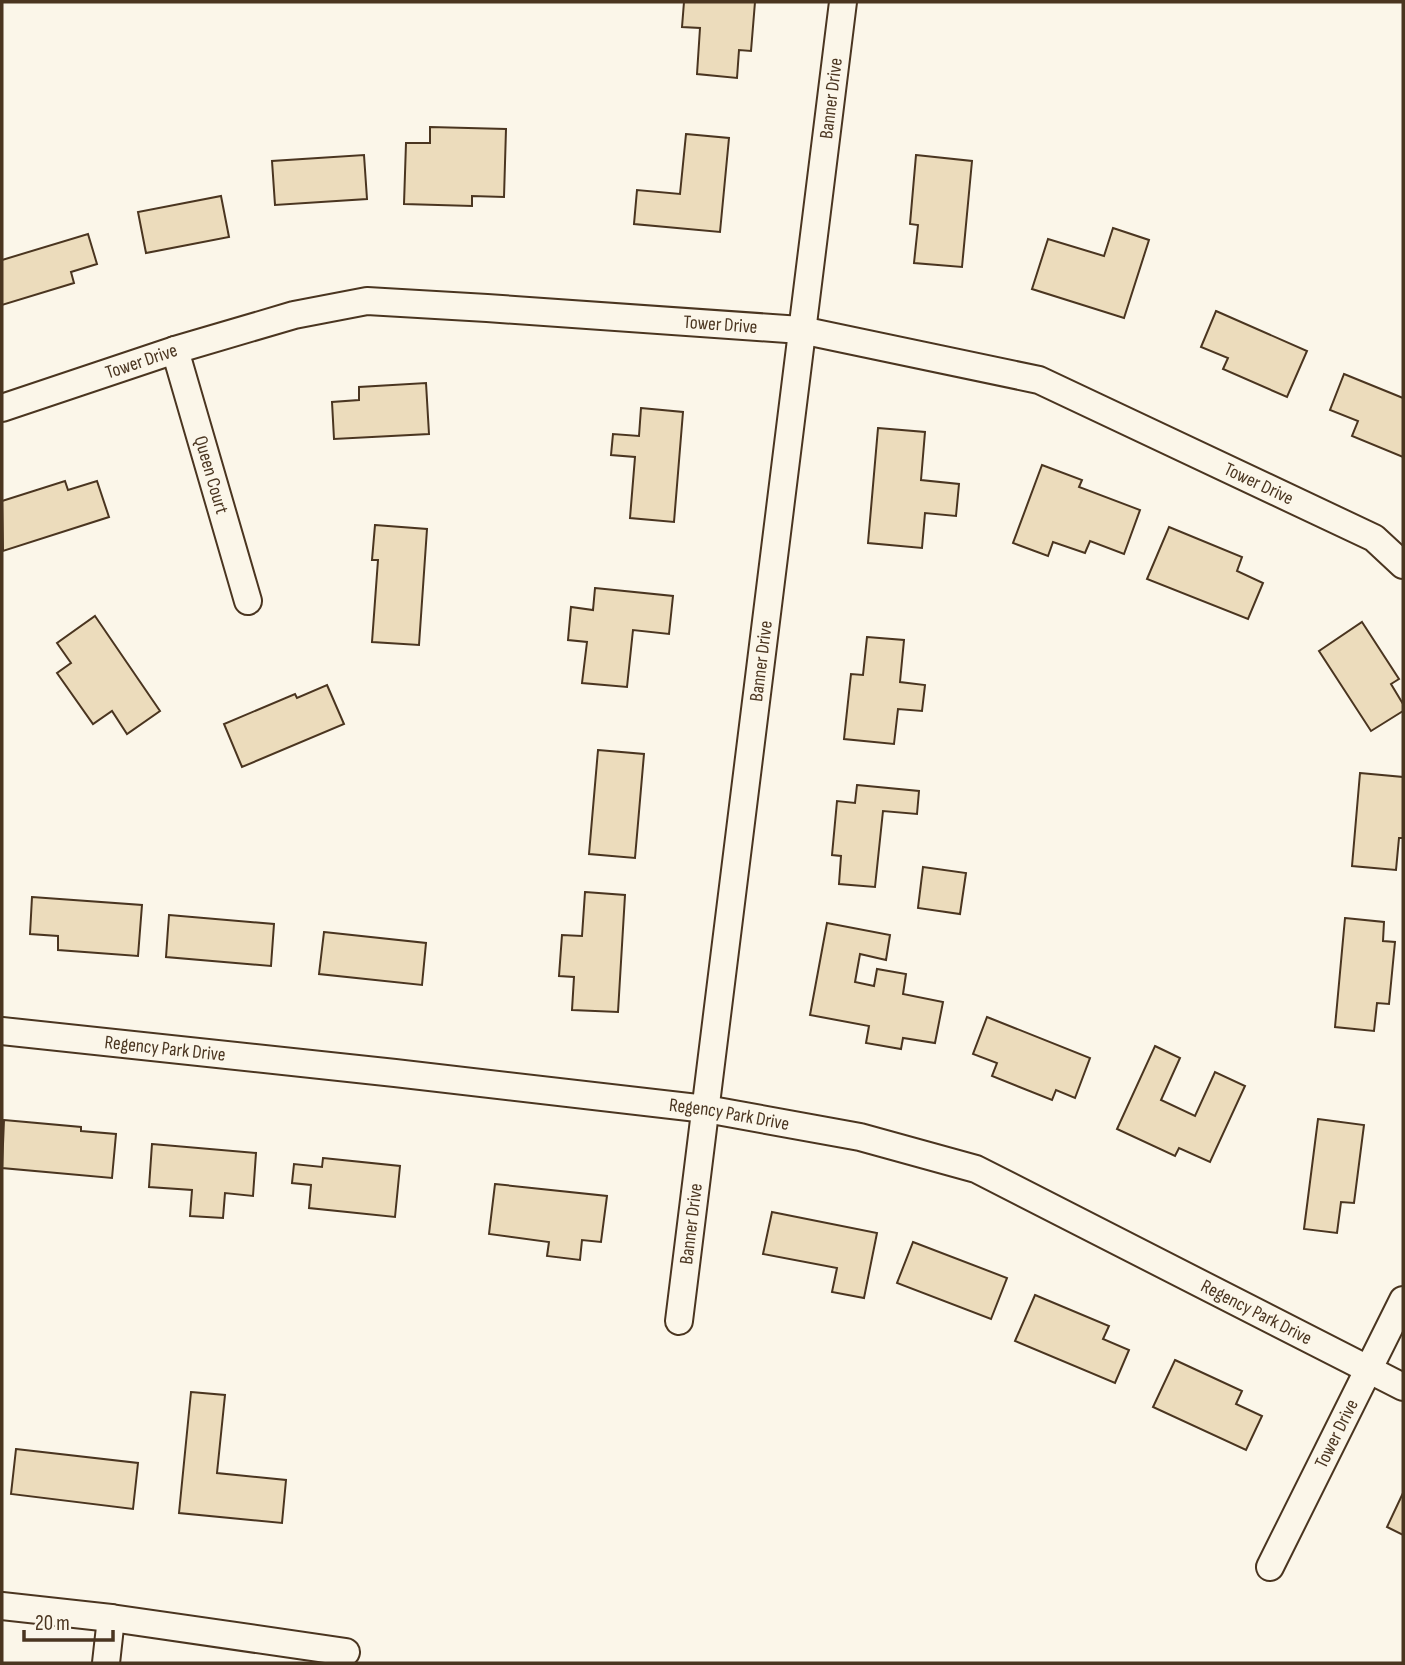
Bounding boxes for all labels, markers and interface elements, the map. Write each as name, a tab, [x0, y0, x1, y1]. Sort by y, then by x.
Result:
street label: Banner Drive	[815, 57, 847, 140]
street label: Tower Drive	[683, 310, 758, 338]
street label: Tower Drive	[103, 339, 180, 384]
street label: Queen Court	[189, 433, 234, 517]
street label: Tower Drive	[1220, 457, 1297, 510]
street label: Banner Drive	[745, 619, 777, 703]
street label: Regency Park Drive	[103, 1031, 227, 1066]
street label: Regency Park Drive	[668, 1093, 791, 1135]
street label: Banner Drive	[675, 1182, 708, 1266]
street label: Regency Park Drive	[1197, 1274, 1316, 1350]
street label: Tower Drive	[1310, 1395, 1363, 1472]
scale bar	[24, 1598, 114, 1642]
text: 20 m	[35, 1611, 70, 1636]

